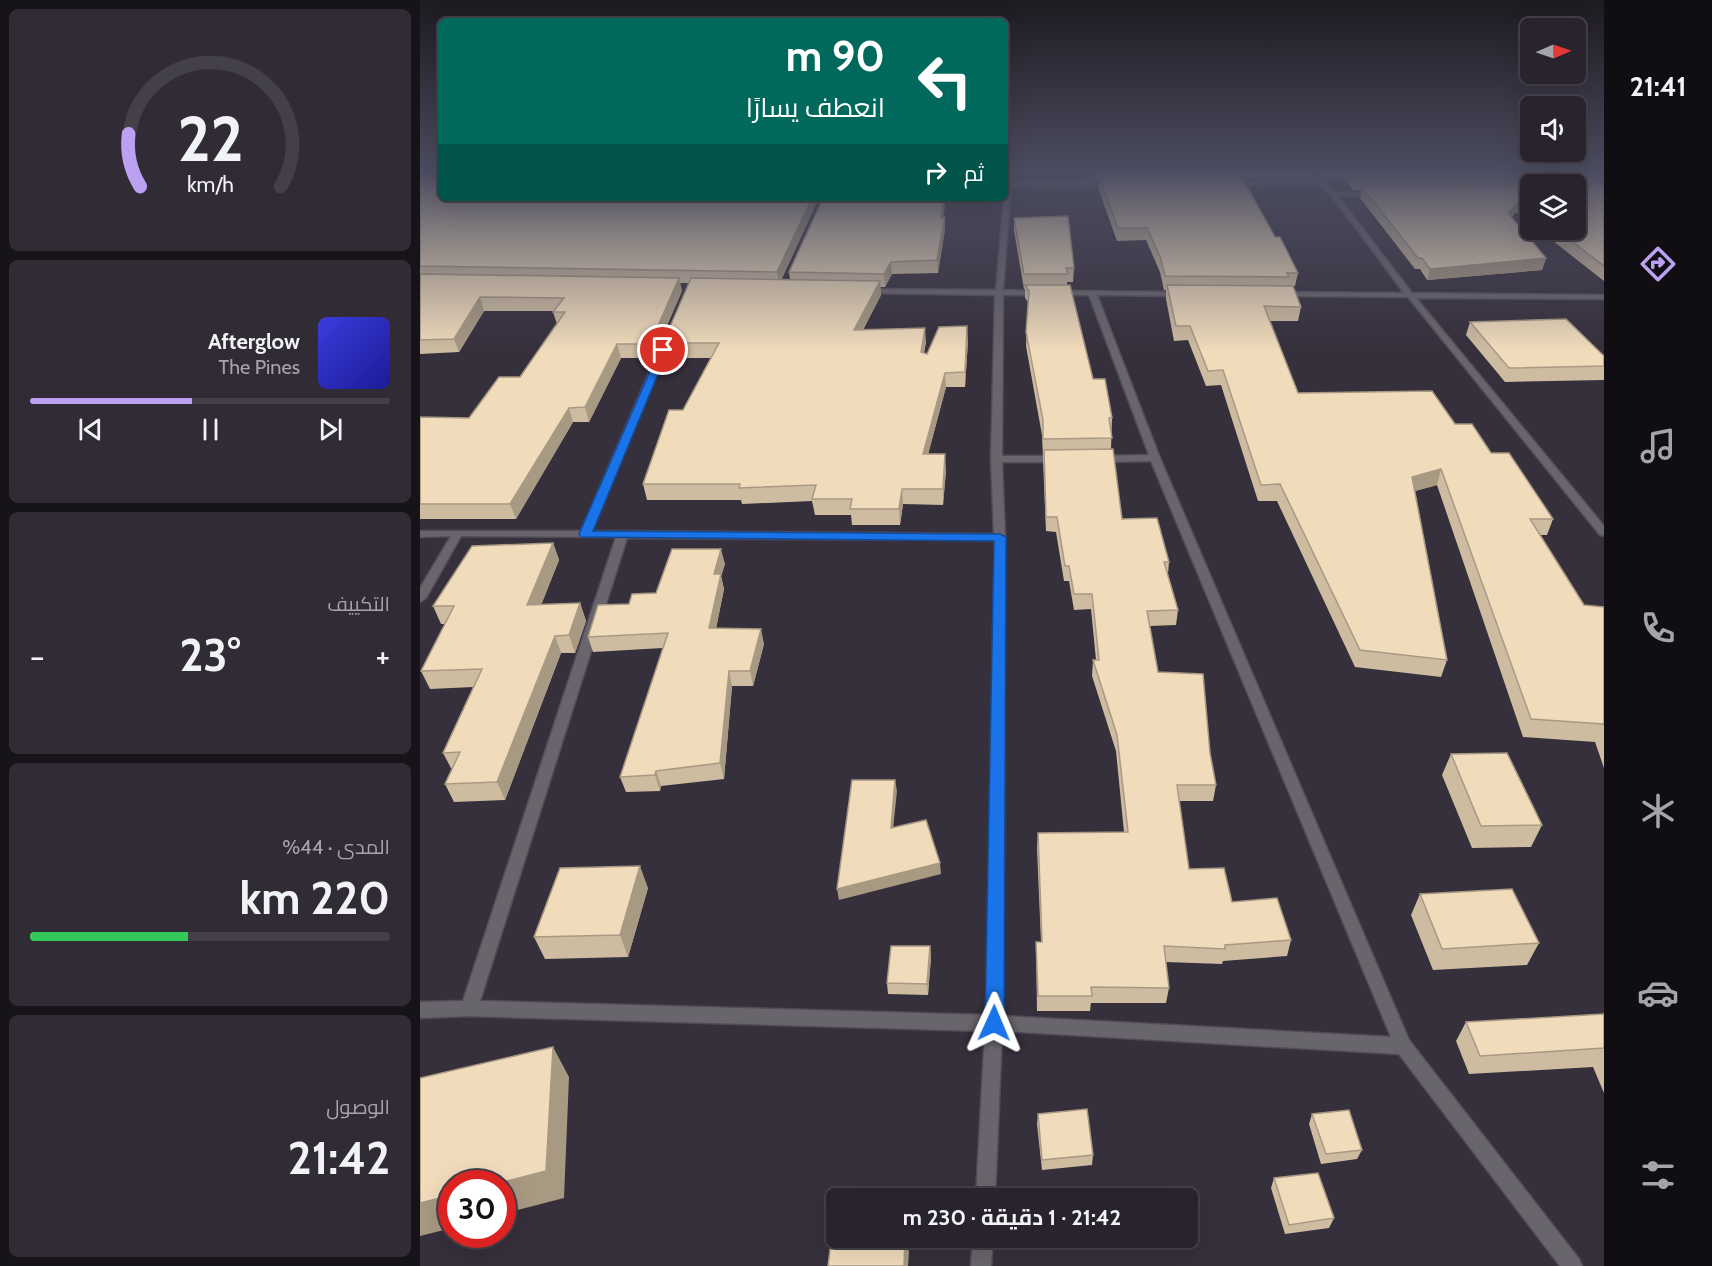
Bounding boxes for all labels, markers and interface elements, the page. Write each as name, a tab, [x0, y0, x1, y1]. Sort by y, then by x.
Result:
north arrow	[1520, 18, 1586, 84]
map controls	[1520, 18, 1586, 240]
text: 90 m	[786, 30, 885, 82]
icon: left	[906, 42, 984, 120]
text: 21:41	[1630, 70, 1686, 103]
text: انعطف يسارًا	[746, 91, 885, 124]
button: sound	[1520, 96, 1586, 162]
text: 22	[177, 101, 243, 177]
icon: right	[919, 156, 952, 189]
text: ثم	[964, 160, 984, 187]
text: km/h	[187, 172, 233, 198]
button: layers	[1520, 174, 1586, 240]
icon: directions	[1637, 243, 1679, 285]
pin	[637, 324, 688, 375]
text: Afterglow	[208, 328, 300, 355]
icon: arrive	[646, 333, 679, 366]
text: The Pines	[219, 355, 300, 379]
icon: previous	[74, 413, 107, 446]
icon: pause	[194, 413, 227, 446]
icon: next	[314, 413, 347, 446]
icon: music	[1637, 425, 1679, 467]
text: التكييف	[327, 592, 390, 616]
icon: phone	[1637, 607, 1679, 649]
text: 23°	[179, 628, 241, 682]
text: −	[30, 636, 45, 676]
text: +	[375, 636, 390, 676]
icon: climate	[1637, 790, 1679, 832]
text: المدى · 44%	[282, 835, 390, 859]
text: 220 km	[240, 871, 390, 925]
icon: car	[1637, 972, 1679, 1014]
position arrow	[962, 991, 1026, 1055]
text: الوصول	[326, 1095, 390, 1119]
text: 21:42	[288, 1131, 390, 1185]
icon: filters	[1637, 1154, 1679, 1196]
speed limit sign: 30	[438, 1170, 516, 1248]
text: 21:42 · 1 دقيقة · 230 m	[903, 1204, 1121, 1231]

